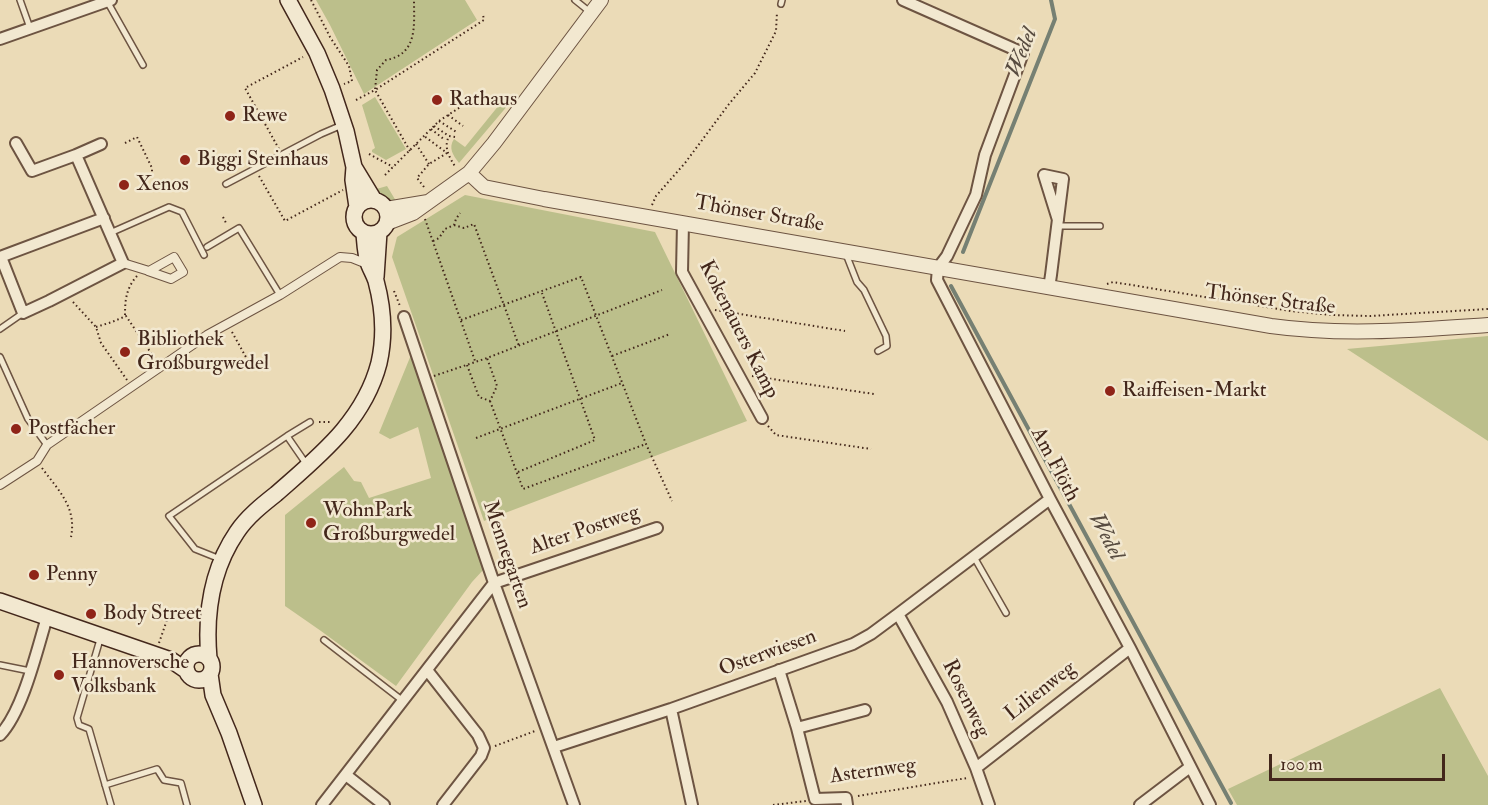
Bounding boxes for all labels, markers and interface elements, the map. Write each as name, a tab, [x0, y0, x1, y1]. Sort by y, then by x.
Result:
water label: Wedel	[1001, 25, 1045, 81]
place label: Rathaus	[449, 87, 517, 113]
marker: Rathaus	[430, 93, 444, 107]
place label: Rewe	[242, 103, 287, 129]
marker: Rewe	[223, 109, 237, 123]
place label: Biggi Steinhaus	[197, 147, 328, 173]
marker: Biggi Steinhaus	[178, 153, 192, 167]
place label: Xenos	[136, 172, 189, 198]
marker: Xenos	[117, 178, 131, 192]
street label: Thönser Straße	[692, 191, 826, 239]
street label: Kokenauers Kamp	[692, 257, 784, 403]
street label: Thönser Straße	[1204, 281, 1336, 321]
place label: Bibliothek Großburgwedel	[137, 327, 269, 377]
marker: Bibliothek Großburgwedel	[118, 345, 132, 359]
place label: Raiffeisen-Markt	[1122, 378, 1267, 404]
marker: Raiffeisen-Markt	[1103, 384, 1117, 398]
place label: Postfächer	[28, 416, 115, 442]
marker: Postfächer	[9, 422, 23, 436]
street label: Am Flöth	[1024, 424, 1084, 506]
place label: WohnPark Großburgwedel	[323, 498, 455, 548]
street label: Mennegarten	[476, 498, 536, 612]
street label: Alter Postweg	[527, 501, 643, 561]
water label: Wedel	[1082, 509, 1128, 565]
marker: WohnPark Großburgwedel	[304, 516, 318, 530]
place label: Penny	[46, 562, 97, 588]
marker: Penny	[27, 568, 41, 582]
place label: Body Street	[103, 601, 201, 627]
marker: Body Street	[84, 607, 98, 621]
street label: Osterwiesen	[716, 625, 820, 683]
place label: Hannoversche Volksbank	[71, 650, 189, 700]
street label: Rosenweg	[935, 656, 995, 742]
street label: Lilienweg	[1001, 657, 1081, 727]
marker: Hannoversche Volksbank	[52, 668, 66, 682]
scale bar	[1272, 742, 1448, 780]
text: 100 m	[1280, 753, 1323, 776]
street label: Asternweg	[828, 754, 918, 790]

